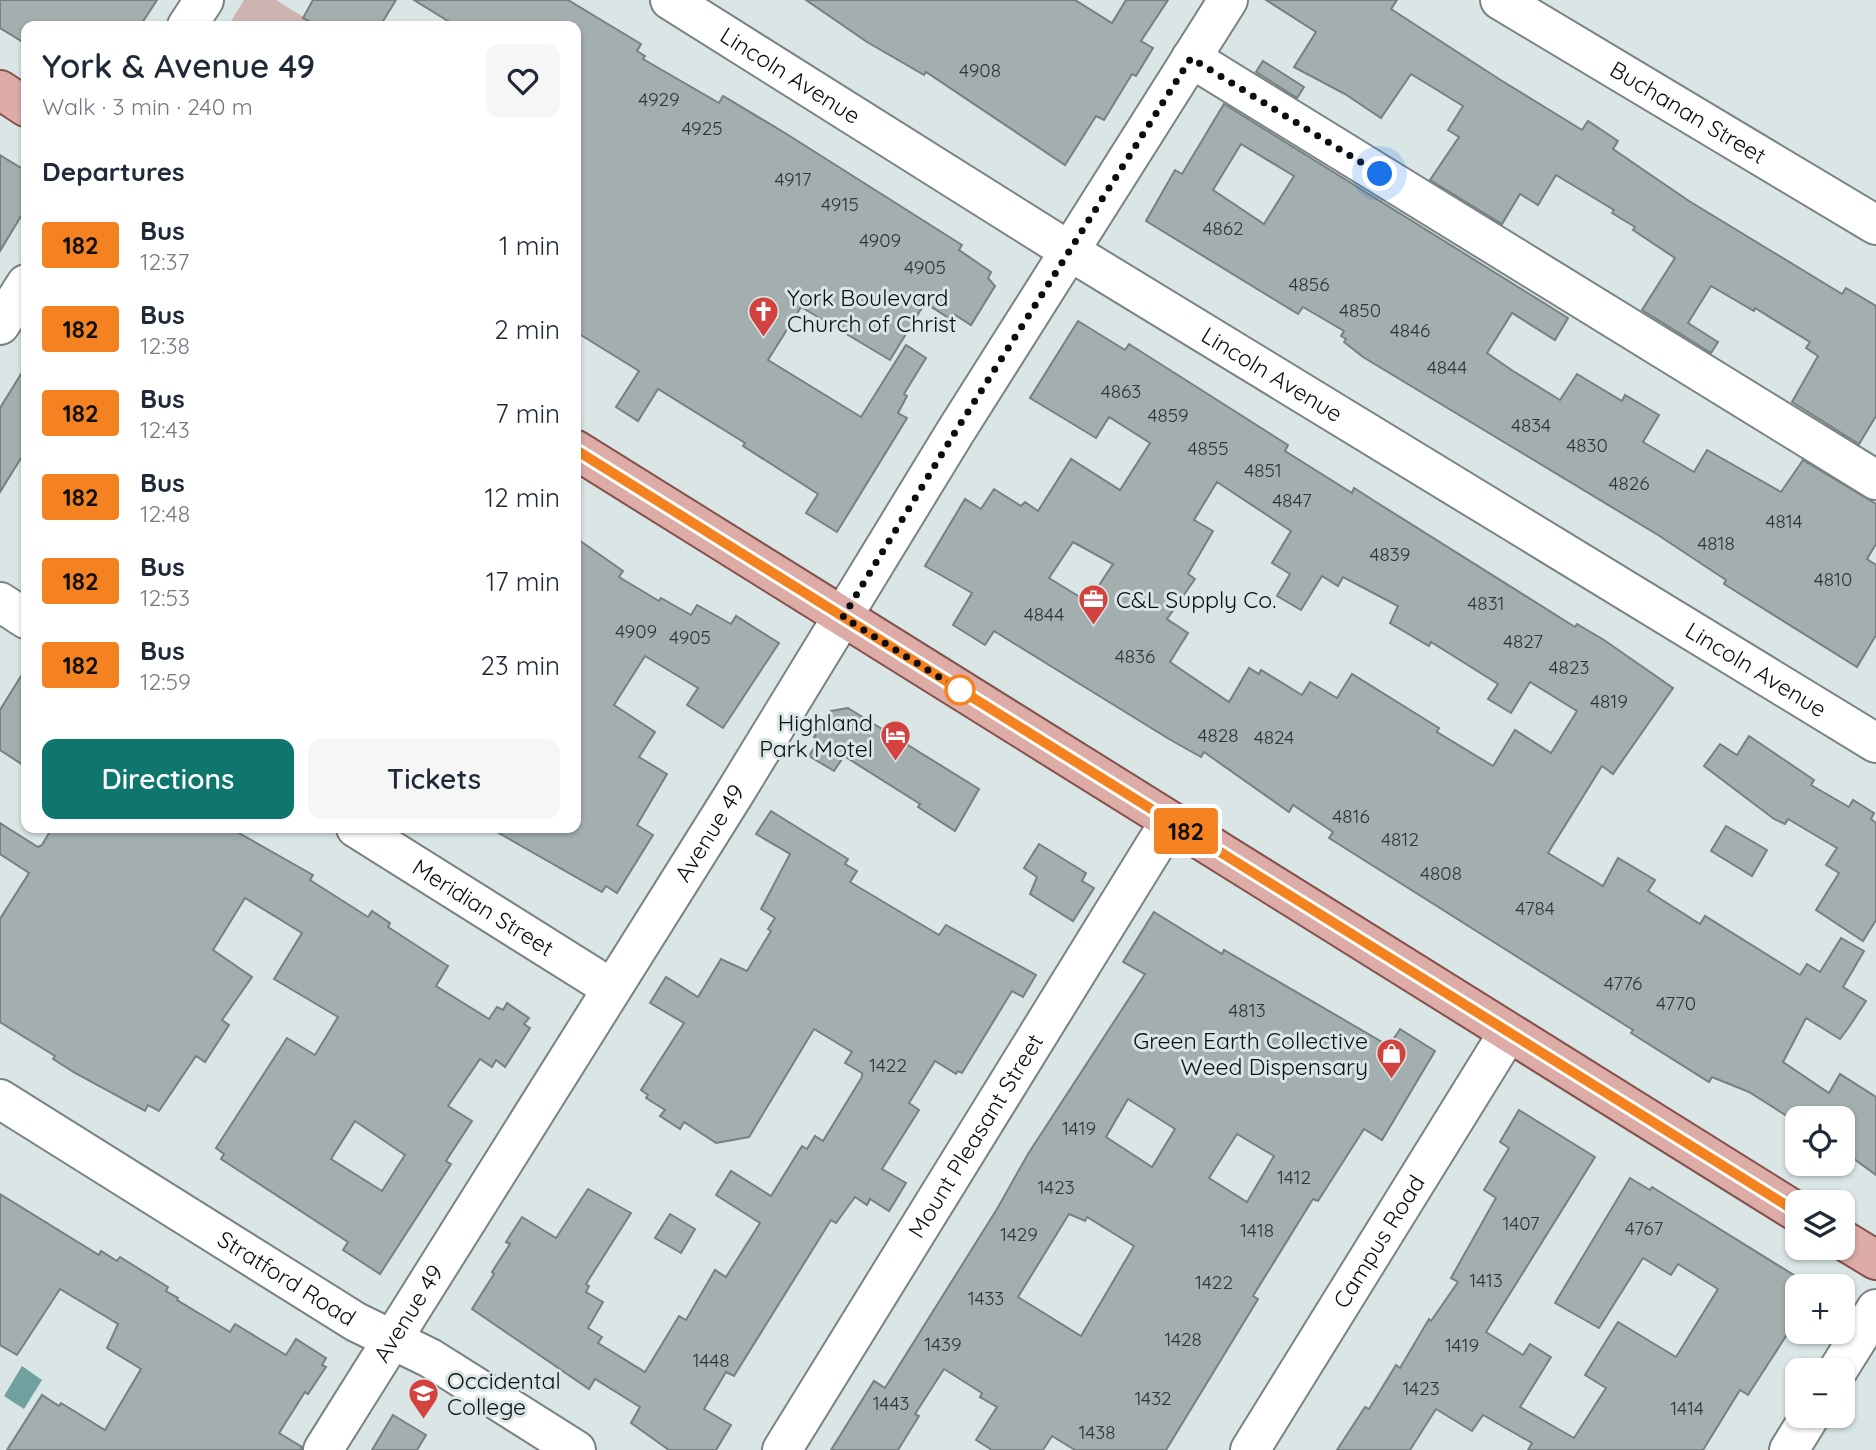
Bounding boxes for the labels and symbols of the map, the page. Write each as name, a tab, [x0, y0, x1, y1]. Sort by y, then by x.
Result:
street label: Lincoln Avenue	[715, 20, 866, 130]
street label: Buchanan Street	[1605, 54, 1772, 170]
house number: 4908	[959, 58, 1001, 82]
house number: 4929	[638, 87, 680, 111]
house number: 4925	[681, 116, 723, 140]
your location	[1362, 156, 1397, 191]
house number: 4917	[774, 167, 812, 191]
house number: 4915	[821, 192, 859, 216]
house number: 4862	[1202, 216, 1244, 240]
house number: 4909	[859, 228, 901, 252]
house number: 4905	[904, 255, 946, 279]
house number: 4856	[1289, 272, 1329, 296]
place label: York Boulevard Church of Christ	[787, 283, 957, 338]
church icon: York Boulevard Church of Christ	[747, 294, 781, 338]
house number: 4850	[1339, 298, 1381, 322]
house number: 4846	[1390, 318, 1430, 342]
street label: Lincoln Avenue	[1196, 320, 1348, 428]
house number: 4844	[1427, 355, 1467, 379]
house number: 4863	[1101, 379, 1141, 403]
house number: 4859	[1147, 403, 1189, 427]
house number: 4834	[1511, 413, 1551, 437]
house number: 4830	[1566, 433, 1608, 457]
house number: 4855	[1188, 436, 1228, 460]
house number: 4851	[1244, 458, 1282, 482]
house number: 4826	[1608, 471, 1650, 495]
house number: 4847	[1272, 488, 1312, 512]
house number: 4814	[1765, 509, 1803, 533]
house number: 4818	[1697, 531, 1735, 555]
house number: 4839	[1370, 542, 1410, 566]
house number: 4810	[1814, 567, 1852, 591]
office icon: C&L Supply Co.	[1076, 583, 1110, 627]
place label: C&L Supply Co.	[1116, 585, 1276, 614]
house number: 4831	[1467, 591, 1505, 615]
house number: 4844	[1024, 602, 1064, 626]
street label: Lincoln Avenue	[1680, 615, 1832, 723]
house number: 4909	[615, 619, 657, 643]
house number: 4905	[669, 625, 711, 649]
house number: 4827	[1503, 629, 1543, 653]
house number: 4836	[1115, 644, 1155, 668]
house number: 4823	[1549, 655, 1589, 679]
unlabelled marker	[945, 675, 975, 705]
house number: 4819	[1590, 689, 1628, 713]
place label: Highland Park Motel	[759, 708, 873, 763]
hotel icon: Highland Park Motel	[879, 719, 913, 763]
house number: 4828	[1197, 723, 1239, 747]
house number: 4824	[1254, 725, 1294, 749]
street label: Avenue 49	[668, 779, 751, 887]
house number: 4816	[1332, 804, 1370, 828]
line badge: 182	[1146, 808, 1226, 854]
house number: 4812	[1381, 827, 1419, 851]
street label: Meridian Street	[407, 852, 559, 963]
house number: 4808	[1420, 861, 1462, 885]
house number: 4784	[1515, 896, 1555, 920]
house number: 4776	[1604, 971, 1642, 995]
house number: 4770	[1656, 991, 1696, 1015]
house number: 4813	[1228, 998, 1266, 1022]
place label: Green Earth Collective Weed Dispensary	[1133, 1026, 1368, 1081]
street label: Mount Pleasant Street	[901, 1028, 1049, 1243]
shop icon: Green Earth Collective Weed Dispensary	[1374, 1037, 1408, 1081]
house number: 1422	[869, 1053, 907, 1077]
house number: 1419	[1062, 1116, 1096, 1140]
house number: 1412	[1277, 1165, 1311, 1189]
street label: Campus Road	[1326, 1169, 1431, 1313]
house number: 1423	[1037, 1175, 1075, 1199]
house number: 1407	[1503, 1211, 1540, 1235]
house number: 4767	[1625, 1216, 1664, 1240]
house number: 1418	[1240, 1218, 1274, 1242]
house number: 1429	[1000, 1222, 1038, 1246]
street label: Stratford Road	[212, 1224, 361, 1332]
street label: Avenue 49	[367, 1259, 449, 1367]
house number: 1413	[1469, 1268, 1503, 1292]
house number: 1422	[1195, 1270, 1233, 1294]
house number: 1433	[968, 1286, 1004, 1310]
house number: 1428	[1164, 1327, 1202, 1351]
house number: 1439	[924, 1332, 962, 1356]
house number: 1419	[1445, 1333, 1479, 1357]
house number: 1448	[692, 1348, 730, 1372]
place label: Occidental College	[447, 1366, 561, 1421]
house number: 1423	[1402, 1376, 1440, 1400]
school or university icon: Occidental College	[407, 1377, 441, 1421]
house number: 1432	[1134, 1386, 1172, 1410]
house number: 1443	[873, 1391, 909, 1415]
house number: 1414	[1670, 1396, 1704, 1420]
house number: 1438	[1079, 1420, 1115, 1444]

